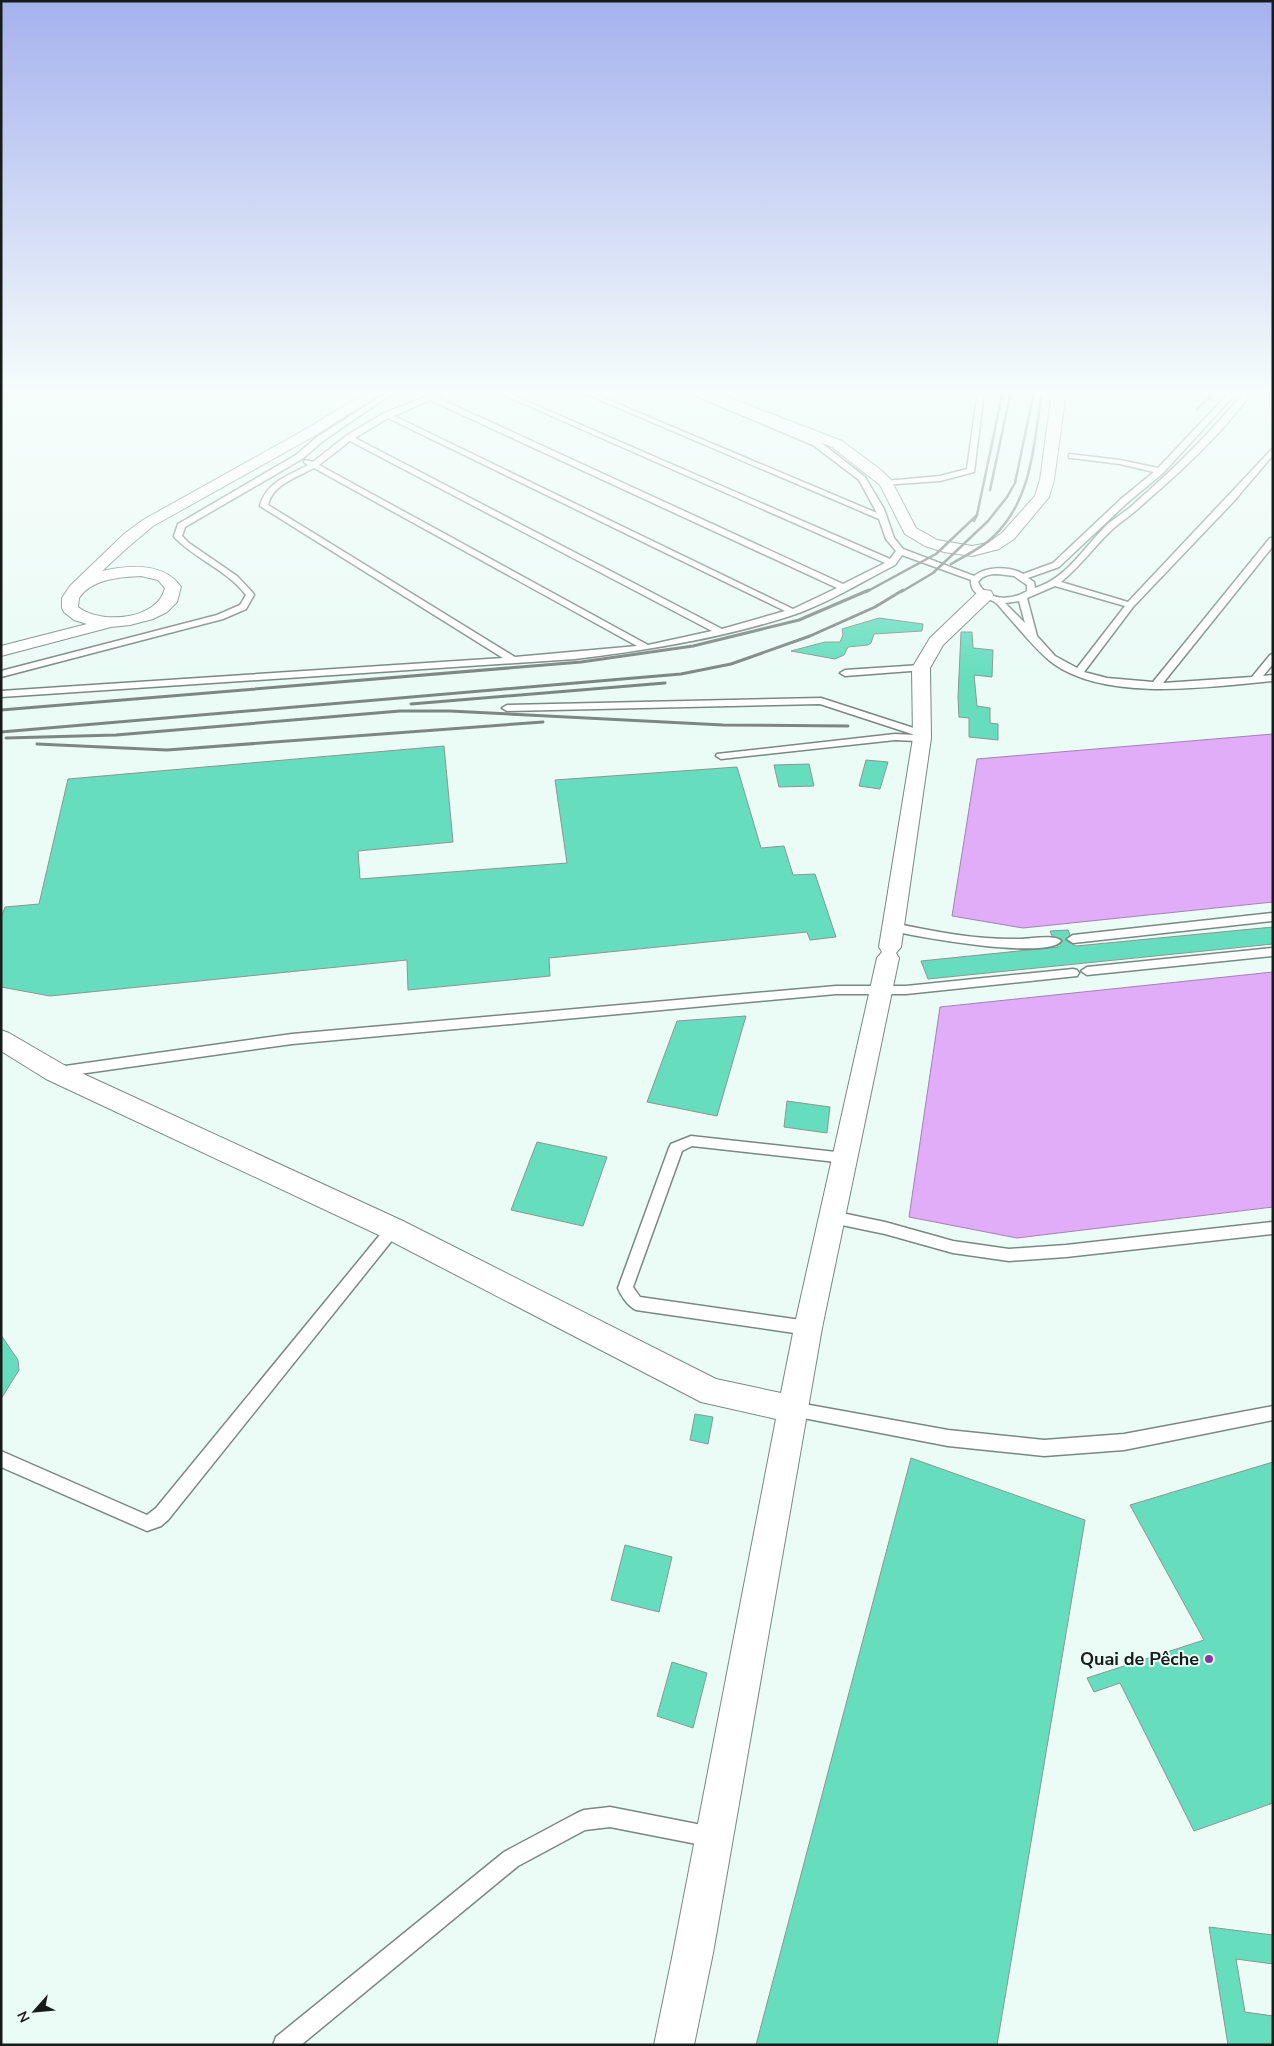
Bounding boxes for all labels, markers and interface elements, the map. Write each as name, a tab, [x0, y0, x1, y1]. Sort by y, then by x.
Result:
place label: Quai de Pêche	[1080, 1647, 1199, 1671]
marker: Quai de Pêche	[1203, 1653, 1215, 1665]
north arrow	[10, 1986, 60, 2036]
text: N	[13, 2008, 35, 2026]

